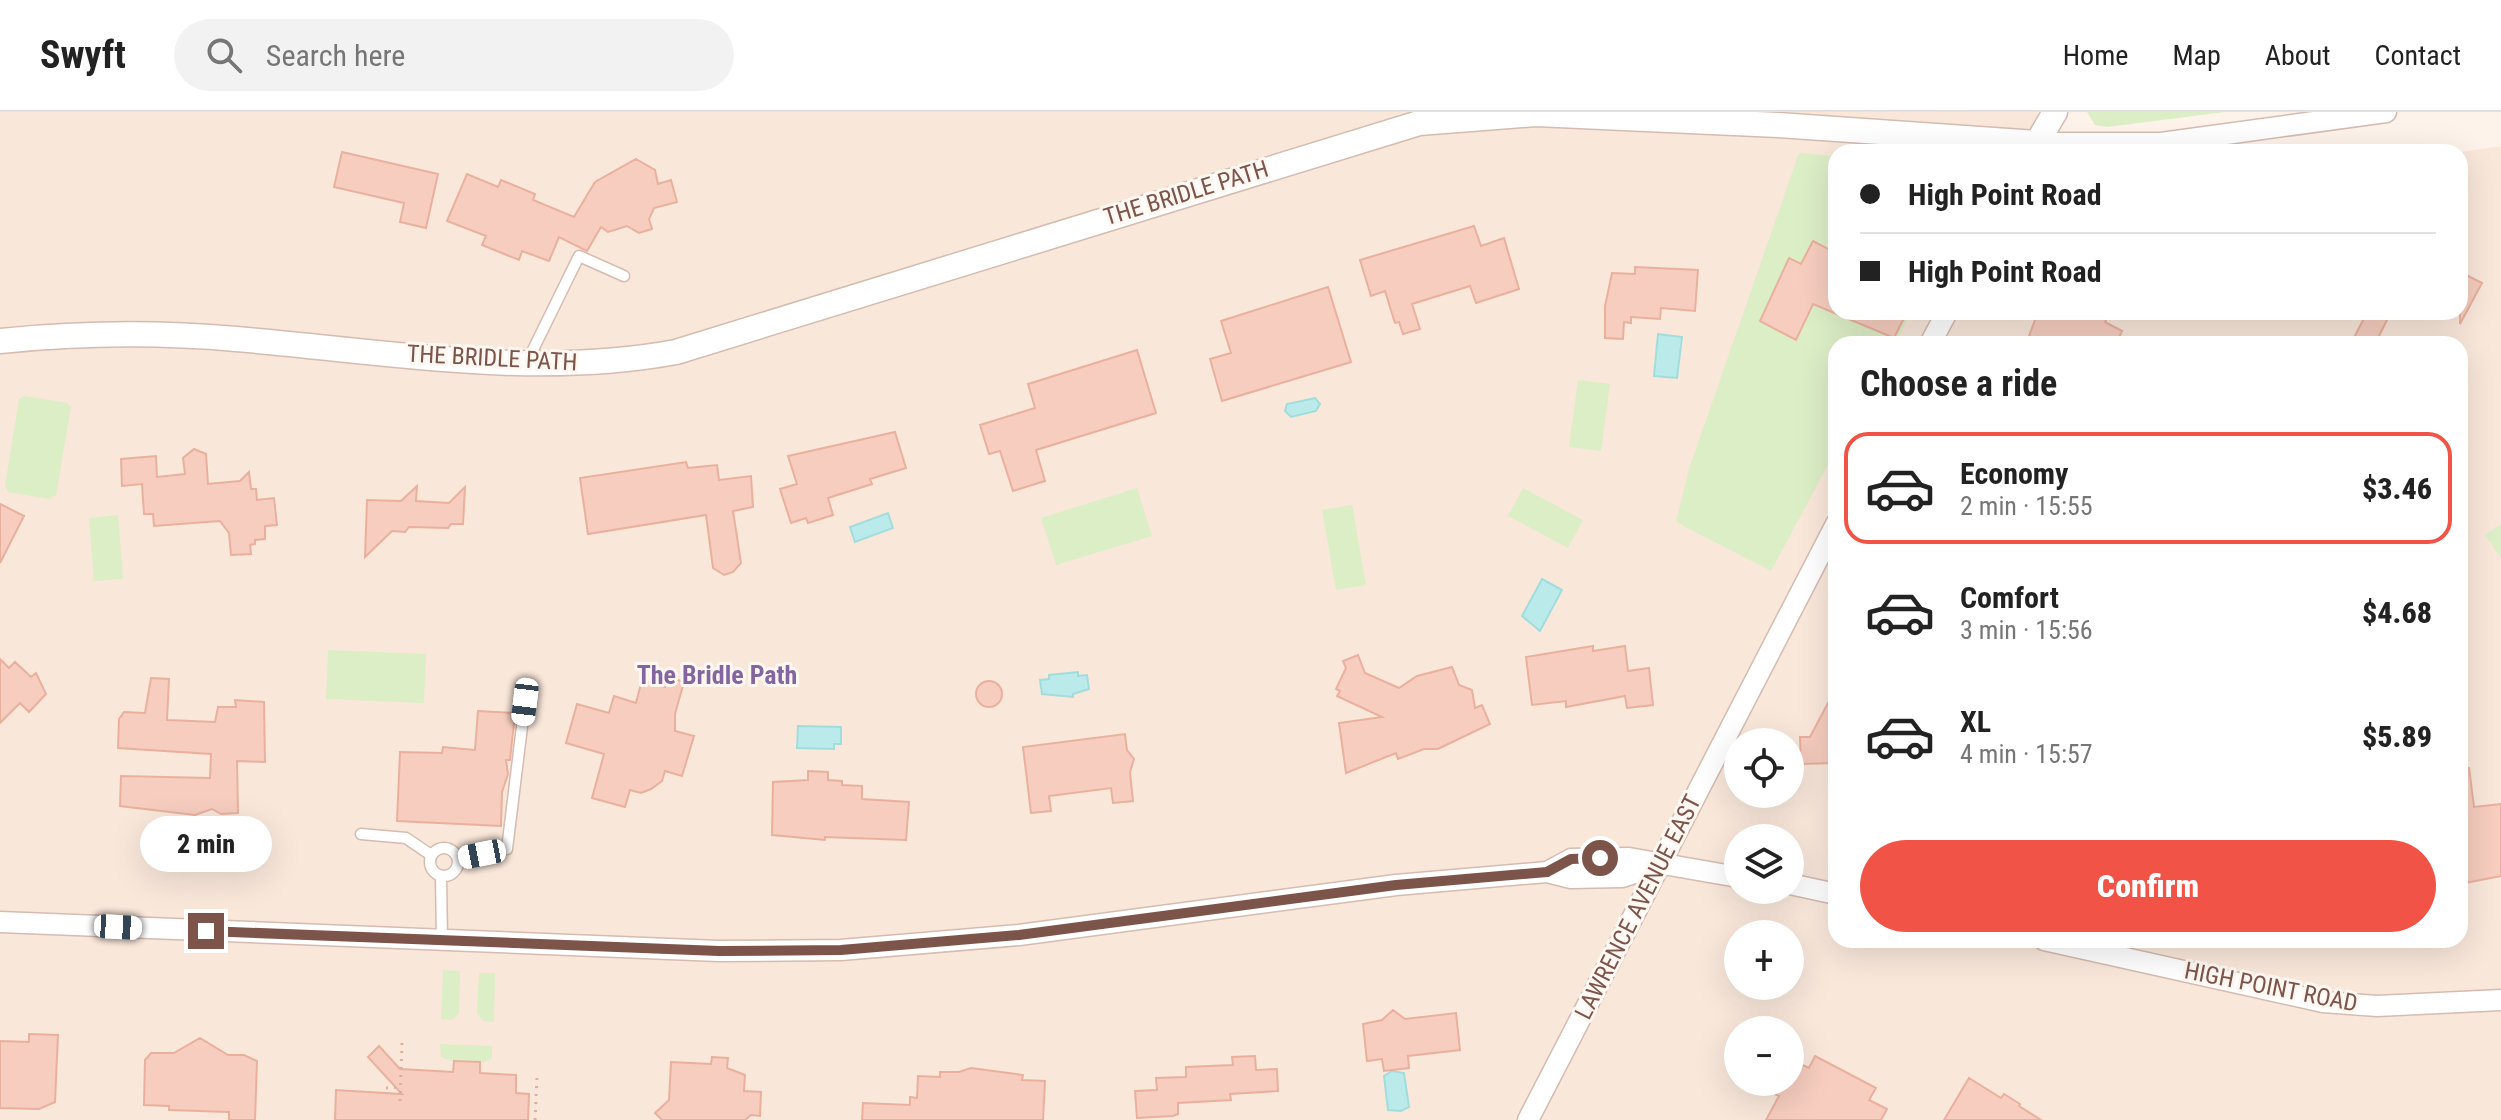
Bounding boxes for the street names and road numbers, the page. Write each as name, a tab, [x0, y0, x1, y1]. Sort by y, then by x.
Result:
street label: THE BRIDLE PATH	[1100, 155, 1272, 231]
street label: THE BRIDLE PATH	[406, 340, 578, 376]
street label: LAWRENCE AVENUE EAST	[1569, 790, 1707, 1024]
street label: HIGH POINT ROAD	[2182, 956, 2360, 1018]

